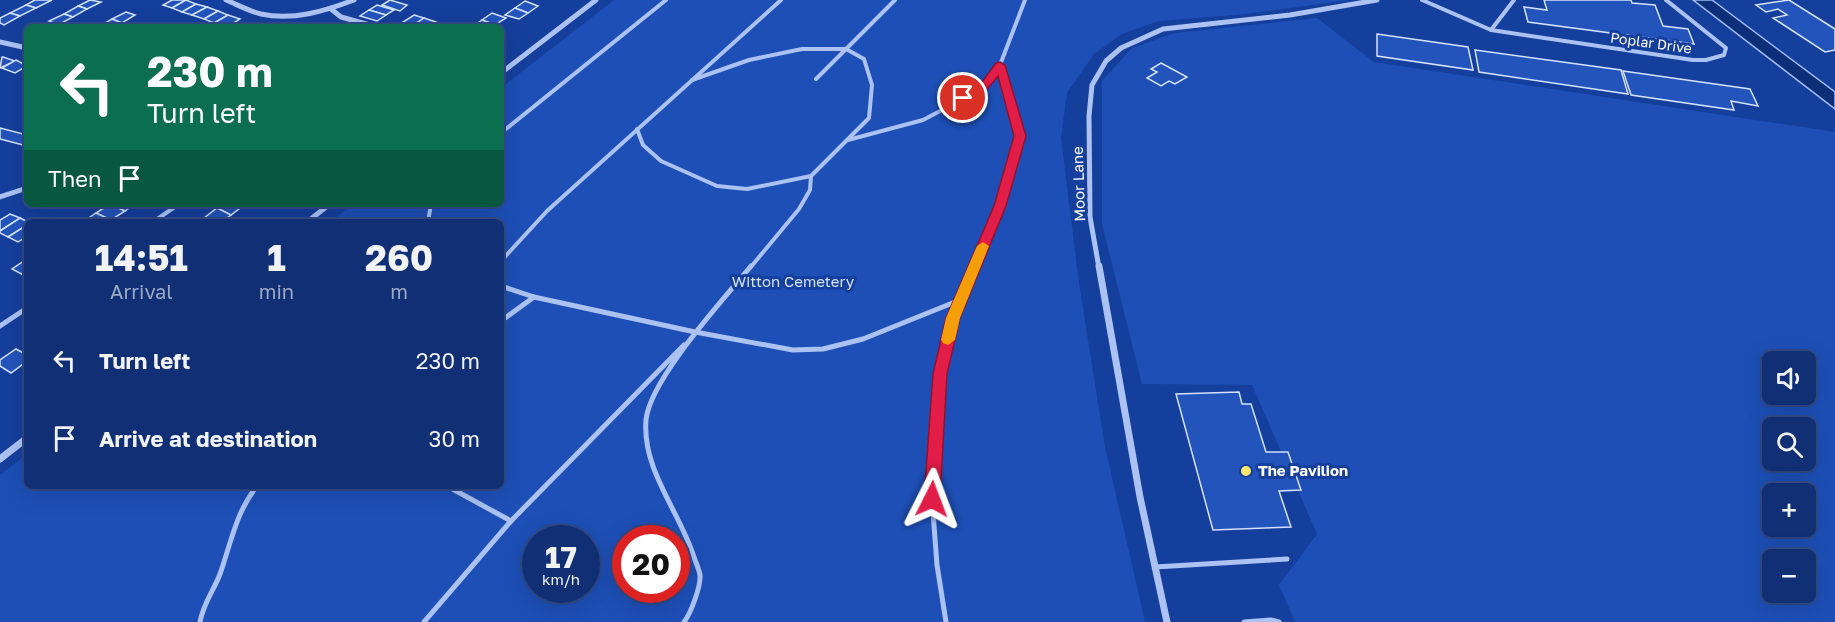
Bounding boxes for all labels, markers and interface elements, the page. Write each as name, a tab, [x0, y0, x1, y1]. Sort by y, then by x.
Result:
street label: Poplar Drive	[1609, 28, 1693, 57]
text: 230 m	[147, 46, 273, 96]
icon: left	[48, 48, 126, 126]
pin	[937, 72, 988, 123]
icon: arrive	[946, 81, 979, 114]
text: Turn left	[147, 97, 256, 129]
street label: Moor Lane	[1068, 146, 1088, 222]
icon: arrive	[113, 162, 146, 195]
text: Then	[48, 165, 101, 192]
text: 14:51	[95, 236, 188, 279]
text: 1	[267, 236, 286, 279]
text: 260	[365, 236, 433, 279]
park label: Witton Cemetery	[732, 272, 855, 290]
text: Arrival	[110, 279, 173, 303]
text: min	[259, 279, 294, 303]
text: m	[390, 279, 408, 303]
icon: left	[48, 344, 81, 377]
text: Turn left	[99, 347, 190, 374]
text: 230 m	[416, 347, 480, 374]
map controls	[1762, 351, 1816, 603]
button: sound	[1762, 351, 1816, 405]
button: search	[1762, 417, 1816, 471]
icon: arrive	[48, 422, 81, 455]
text: Arrive at destination	[99, 425, 317, 452]
text: 30 m	[429, 425, 480, 452]
place label: The Pavilion	[1258, 461, 1348, 479]
marker: The Pavilion	[1239, 464, 1253, 478]
position arrow	[900, 467, 964, 531]
button: +	[1762, 483, 1816, 537]
speed limit sign: 20	[612, 525, 690, 603]
text: 17	[545, 539, 577, 575]
button: −	[1762, 549, 1816, 603]
text: km/h	[542, 570, 580, 588]

